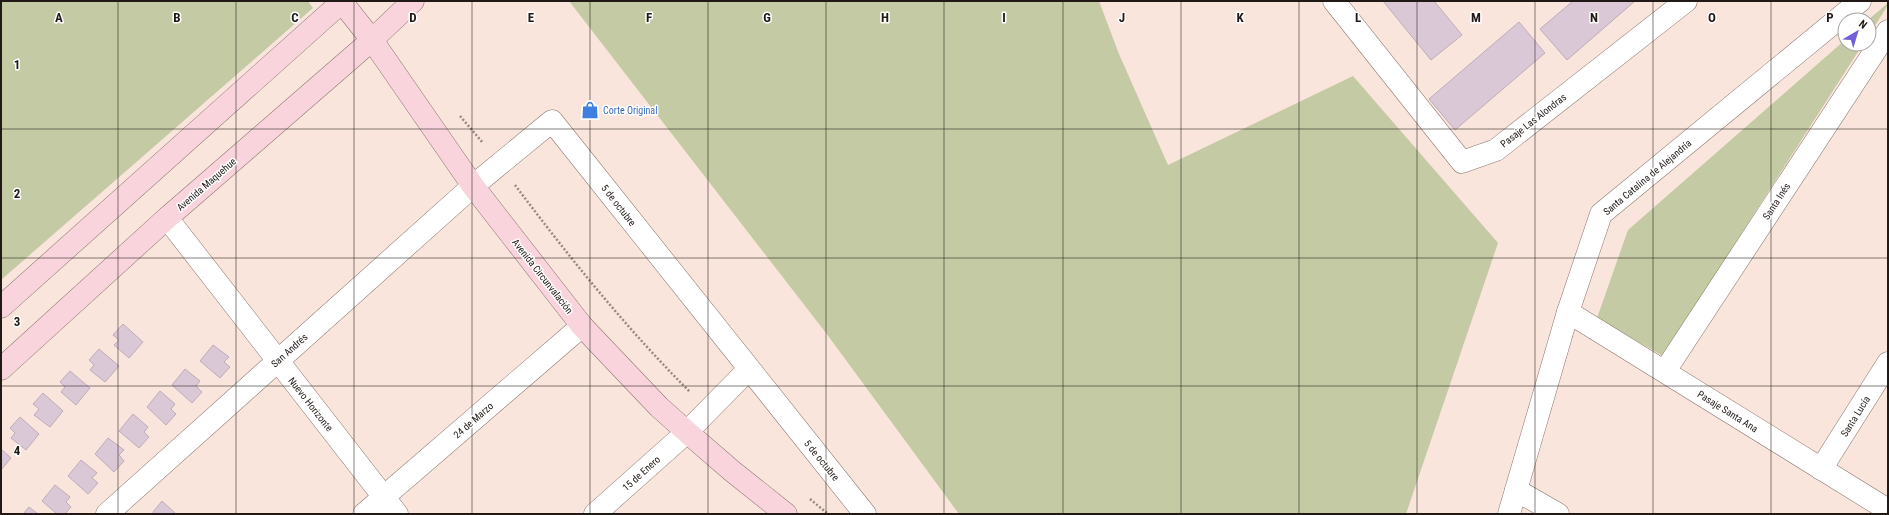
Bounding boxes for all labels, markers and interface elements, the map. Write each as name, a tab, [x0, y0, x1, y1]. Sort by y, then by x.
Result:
text: A	[55, 10, 63, 25]
text: B	[173, 10, 181, 25]
text: C	[291, 10, 299, 25]
text: D	[409, 10, 417, 25]
text: E	[528, 10, 535, 25]
text: F	[646, 10, 652, 25]
text: G	[763, 10, 771, 25]
text: H	[881, 10, 889, 25]
text: I	[1002, 10, 1006, 25]
text: J	[1119, 10, 1125, 25]
text: K	[1236, 10, 1244, 25]
text: L	[1355, 10, 1361, 25]
text: M	[1471, 10, 1481, 25]
text: N	[1590, 10, 1598, 25]
text: O	[1708, 10, 1716, 25]
text: P	[1826, 10, 1834, 25]
north arrow	[1837, 12, 1877, 52]
text: N	[1856, 17, 1870, 32]
text: 1	[14, 57, 20, 72]
street label: Pasaje Las Alondras	[1498, 91, 1569, 149]
shop icon: Corte Original	[580, 100, 600, 120]
place label: Corte Original	[603, 105, 657, 116]
street label: Santa Catalina de Alejandría	[1601, 137, 1694, 217]
street label: Avenida Maquehue	[174, 155, 238, 213]
street label: Santa Inés	[1761, 181, 1793, 222]
street label: 5 de octubre	[599, 183, 638, 228]
text: 2	[14, 186, 21, 201]
street label: Avenida Circunvalación	[510, 237, 575, 316]
text: 3	[14, 314, 20, 329]
street label: San Andrés	[269, 331, 310, 369]
street label: Nuevo Horizonte	[286, 375, 335, 434]
street label: Pasaje Santa Ana	[1696, 388, 1760, 435]
street label: Santa Lucía	[1839, 394, 1872, 439]
street label: 24 de Marzo	[451, 400, 495, 441]
street label: 5 de octubre	[802, 438, 842, 483]
text: 4	[14, 443, 21, 458]
street label: 15 de Enero	[620, 454, 662, 493]

